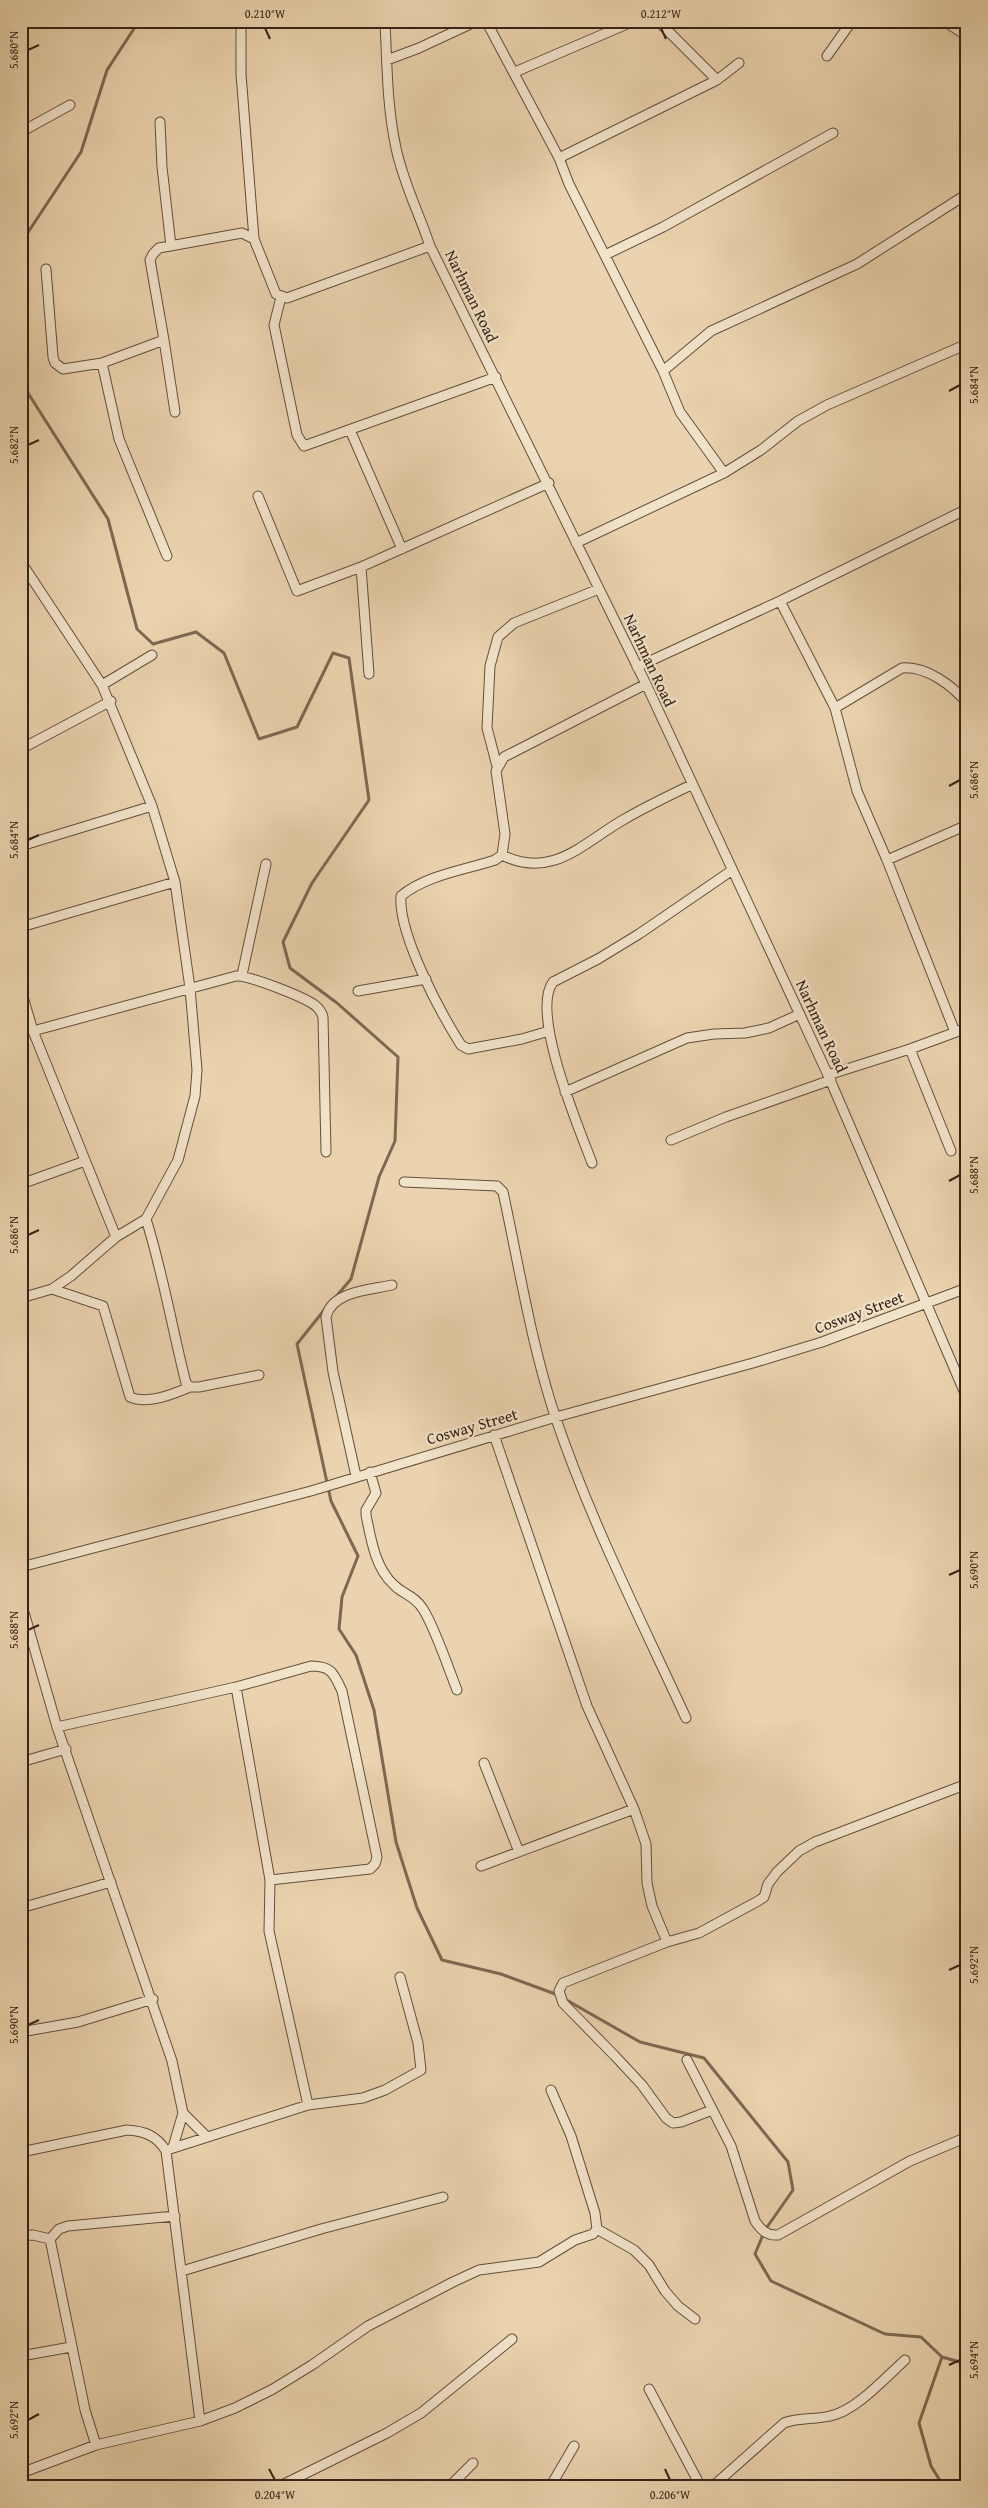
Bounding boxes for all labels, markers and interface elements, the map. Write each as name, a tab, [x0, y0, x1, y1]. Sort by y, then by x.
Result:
text: 0.210°W	[245, 5, 286, 22]
text: 0.212°W	[641, 5, 682, 22]
text: 5.680°N	[5, 31, 22, 69]
street label: Narhman Road	[439, 246, 505, 347]
text: 5.684°N	[965, 366, 982, 404]
text: 5.682°N	[5, 426, 22, 464]
street label: Narhman Road	[618, 610, 682, 711]
text: 5.686°N	[965, 761, 982, 799]
text: 5.684°N	[5, 821, 22, 859]
street label: Narhman Road	[790, 976, 854, 1077]
text: 5.688°N	[965, 1156, 982, 1194]
text: 5.686°N	[5, 1216, 22, 1254]
street label: Cosway Street	[811, 1285, 908, 1339]
street label: Cosway Street	[424, 1401, 521, 1450]
text: 5.690°N	[965, 1551, 982, 1589]
text: 5.688°N	[5, 1611, 22, 1649]
text: 5.692°N	[965, 1946, 982, 1984]
text: 5.690°N	[5, 2006, 22, 2044]
text: 5.694°N	[965, 2341, 982, 2379]
text: 5.692°N	[5, 2401, 22, 2439]
text: 0.204°W	[255, 2486, 296, 2503]
text: 0.206°W	[650, 2486, 691, 2503]

